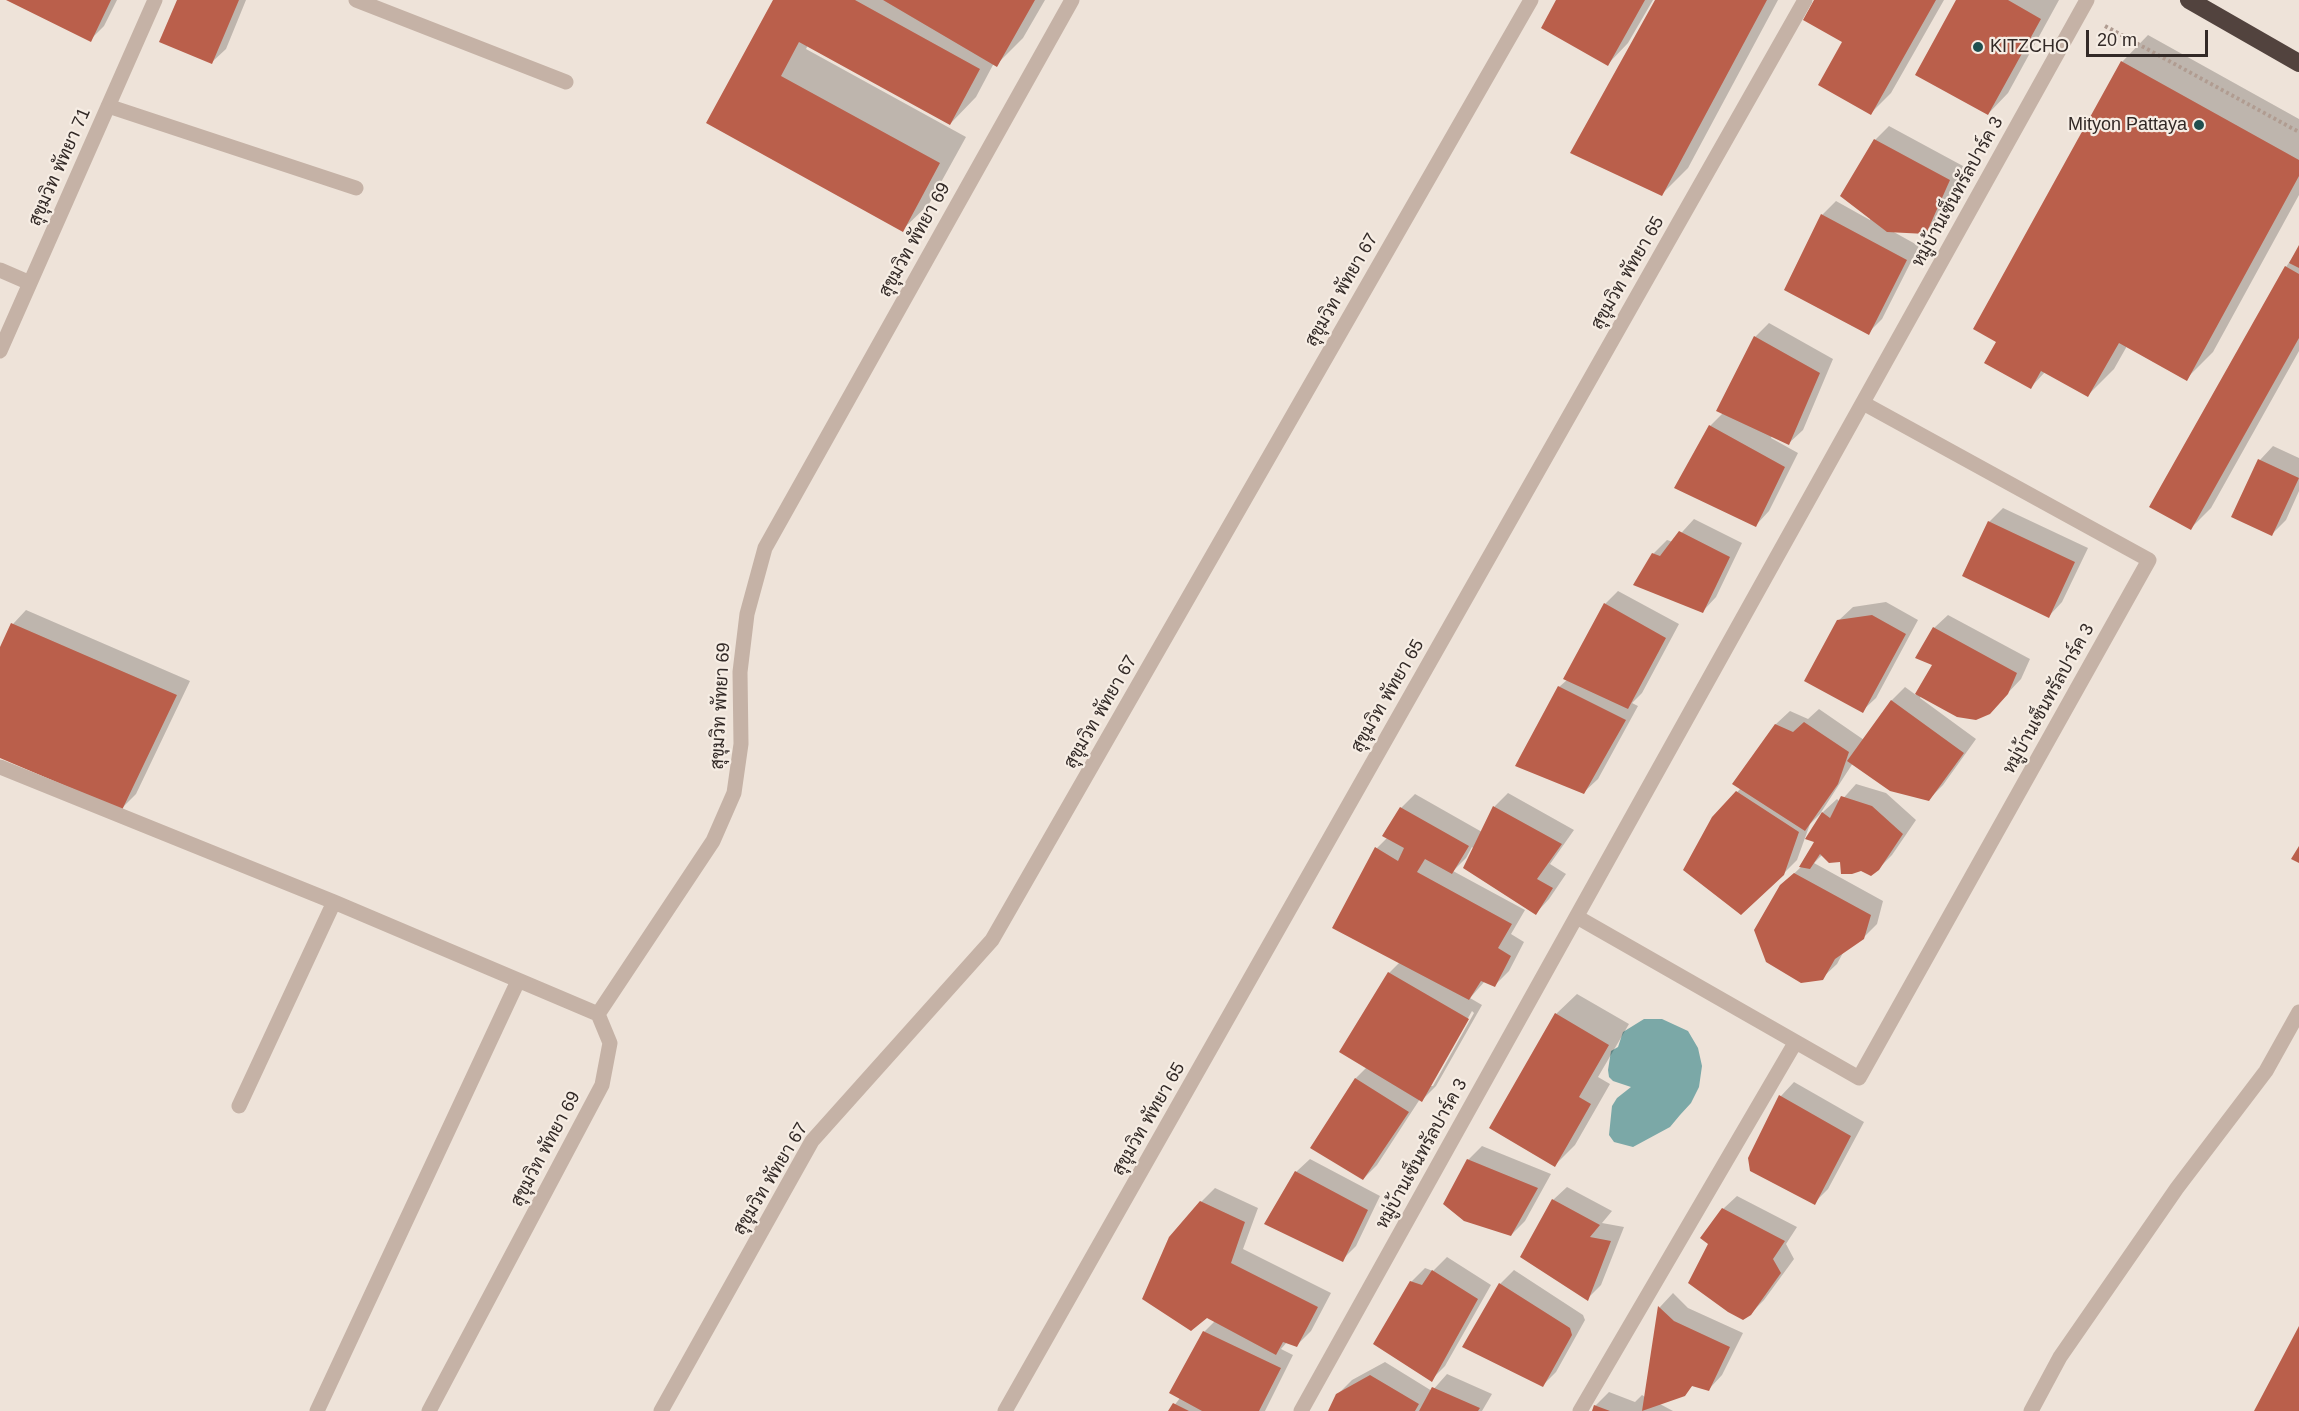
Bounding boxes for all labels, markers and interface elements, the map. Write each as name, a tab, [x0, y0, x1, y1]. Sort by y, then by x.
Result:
scale bar	[2089, 18, 2210, 56]
text: 20 m	[2097, 30, 2137, 50]
place label: KITZCHO	[1990, 36, 2069, 58]
marker: KITZCHO	[1971, 40, 1985, 54]
street label: สุขุมวิท พัทยา 71	[24, 105, 96, 229]
street label: หมู่บ้านเซ็นทรัลปาร์ค 3	[1908, 113, 2008, 271]
place label: Mityon Pattaya	[2068, 114, 2187, 136]
marker: Mityon Pattaya	[2192, 118, 2206, 132]
street label: สุขุมวิท พัทยา 69	[875, 179, 955, 301]
street label: สุขุมวิท พัทยา 65	[1587, 213, 1669, 333]
street label: สุขุมวิท พัทยา 67	[1301, 230, 1383, 350]
street label: หมู่บ้านเซ็นทรัลปาร์ค 3	[1999, 620, 2099, 778]
street label: สุขุมวิท พัทยา 65	[1347, 636, 1429, 756]
street label: สุขุมวิท พัทยา 69	[707, 642, 735, 770]
street label: สุขุมวิท พัทยา 67	[1060, 652, 1142, 772]
street label: สุขุมวิท พัทยา 65	[1108, 1059, 1190, 1179]
street label: หมู่บ้านเซ็นทรัลปาร์ค 3	[1372, 1075, 1472, 1233]
street label: สุขุมวิท พัทยา 69	[507, 1088, 585, 1210]
street label: สุขุมวิท พัทยา 67	[729, 1119, 813, 1239]

